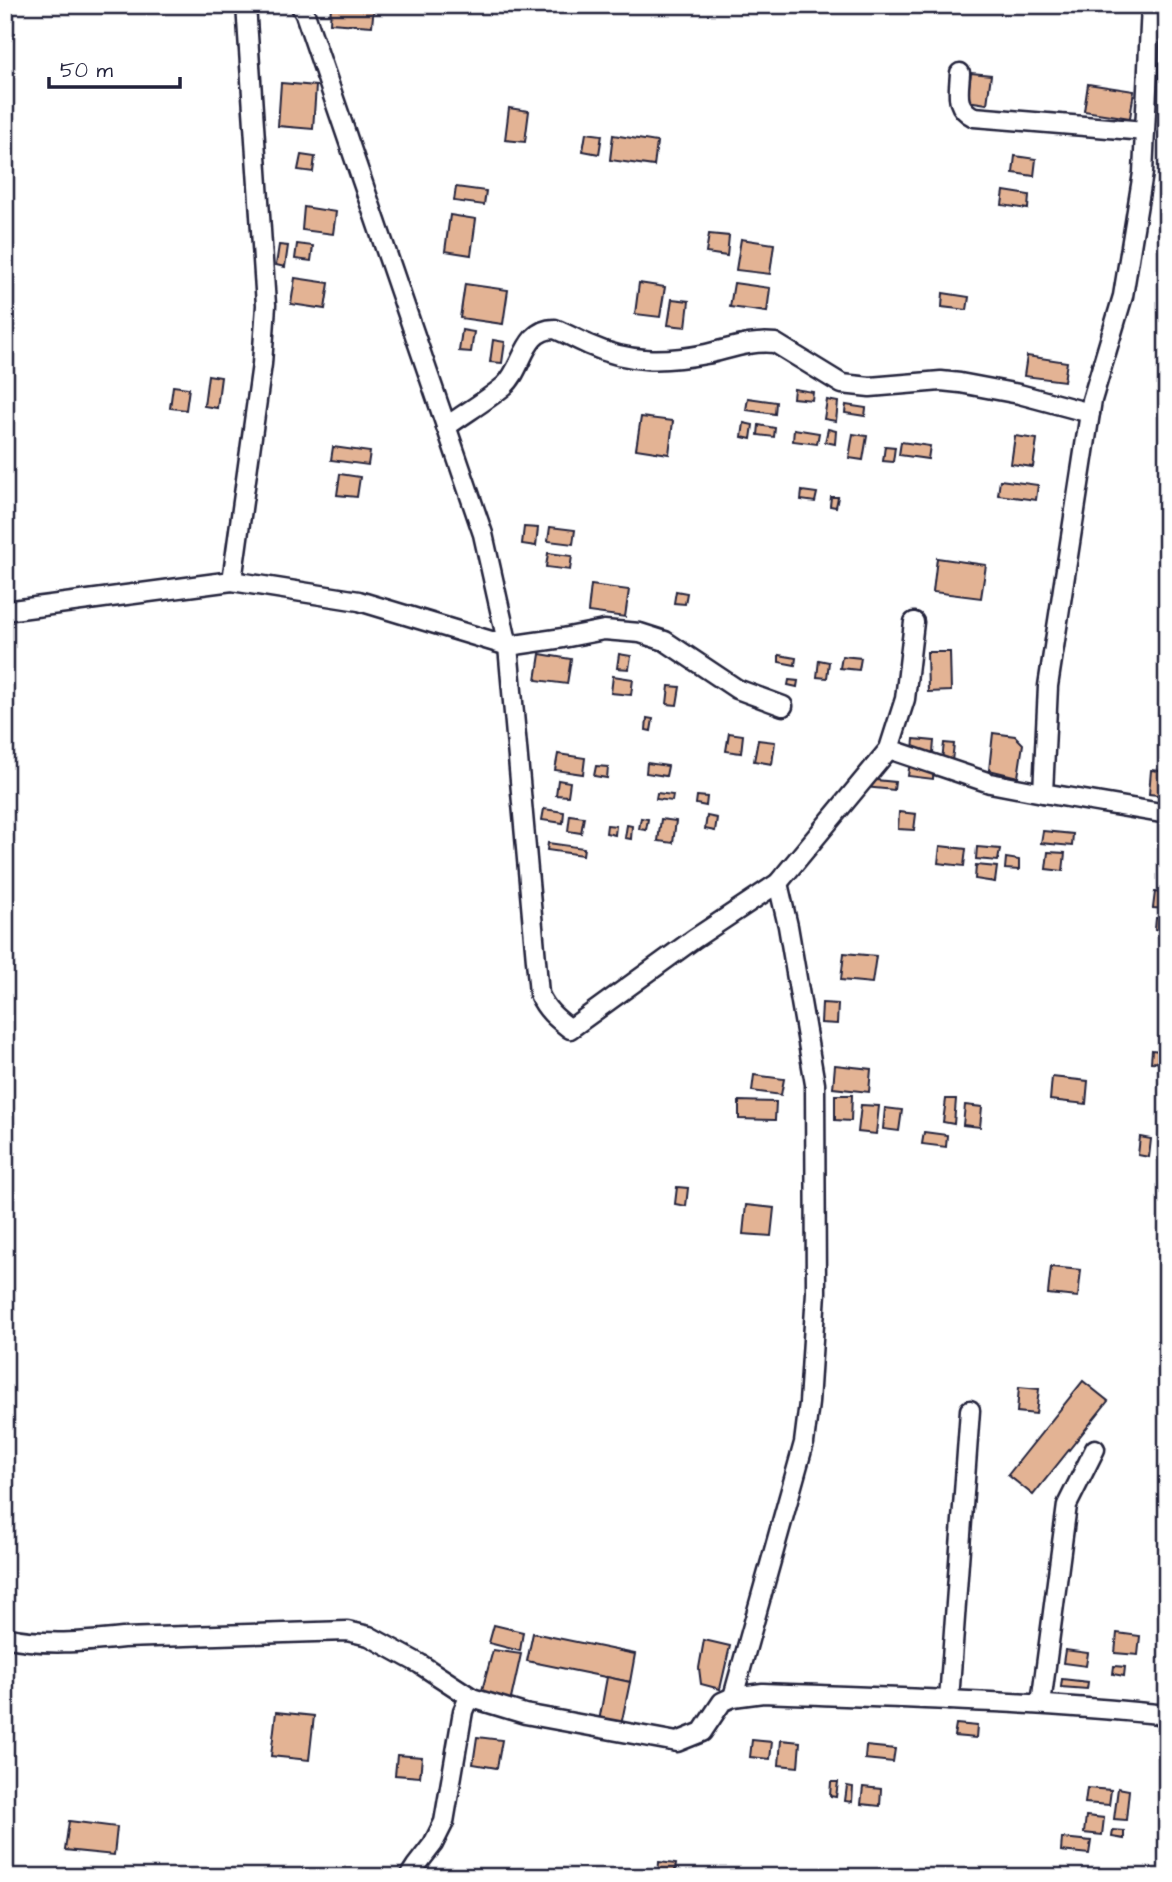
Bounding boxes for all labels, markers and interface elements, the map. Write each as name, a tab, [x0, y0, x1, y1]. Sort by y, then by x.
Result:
scale bar	[49, 46, 180, 90]
text: 50 m	[60, 56, 114, 85]

